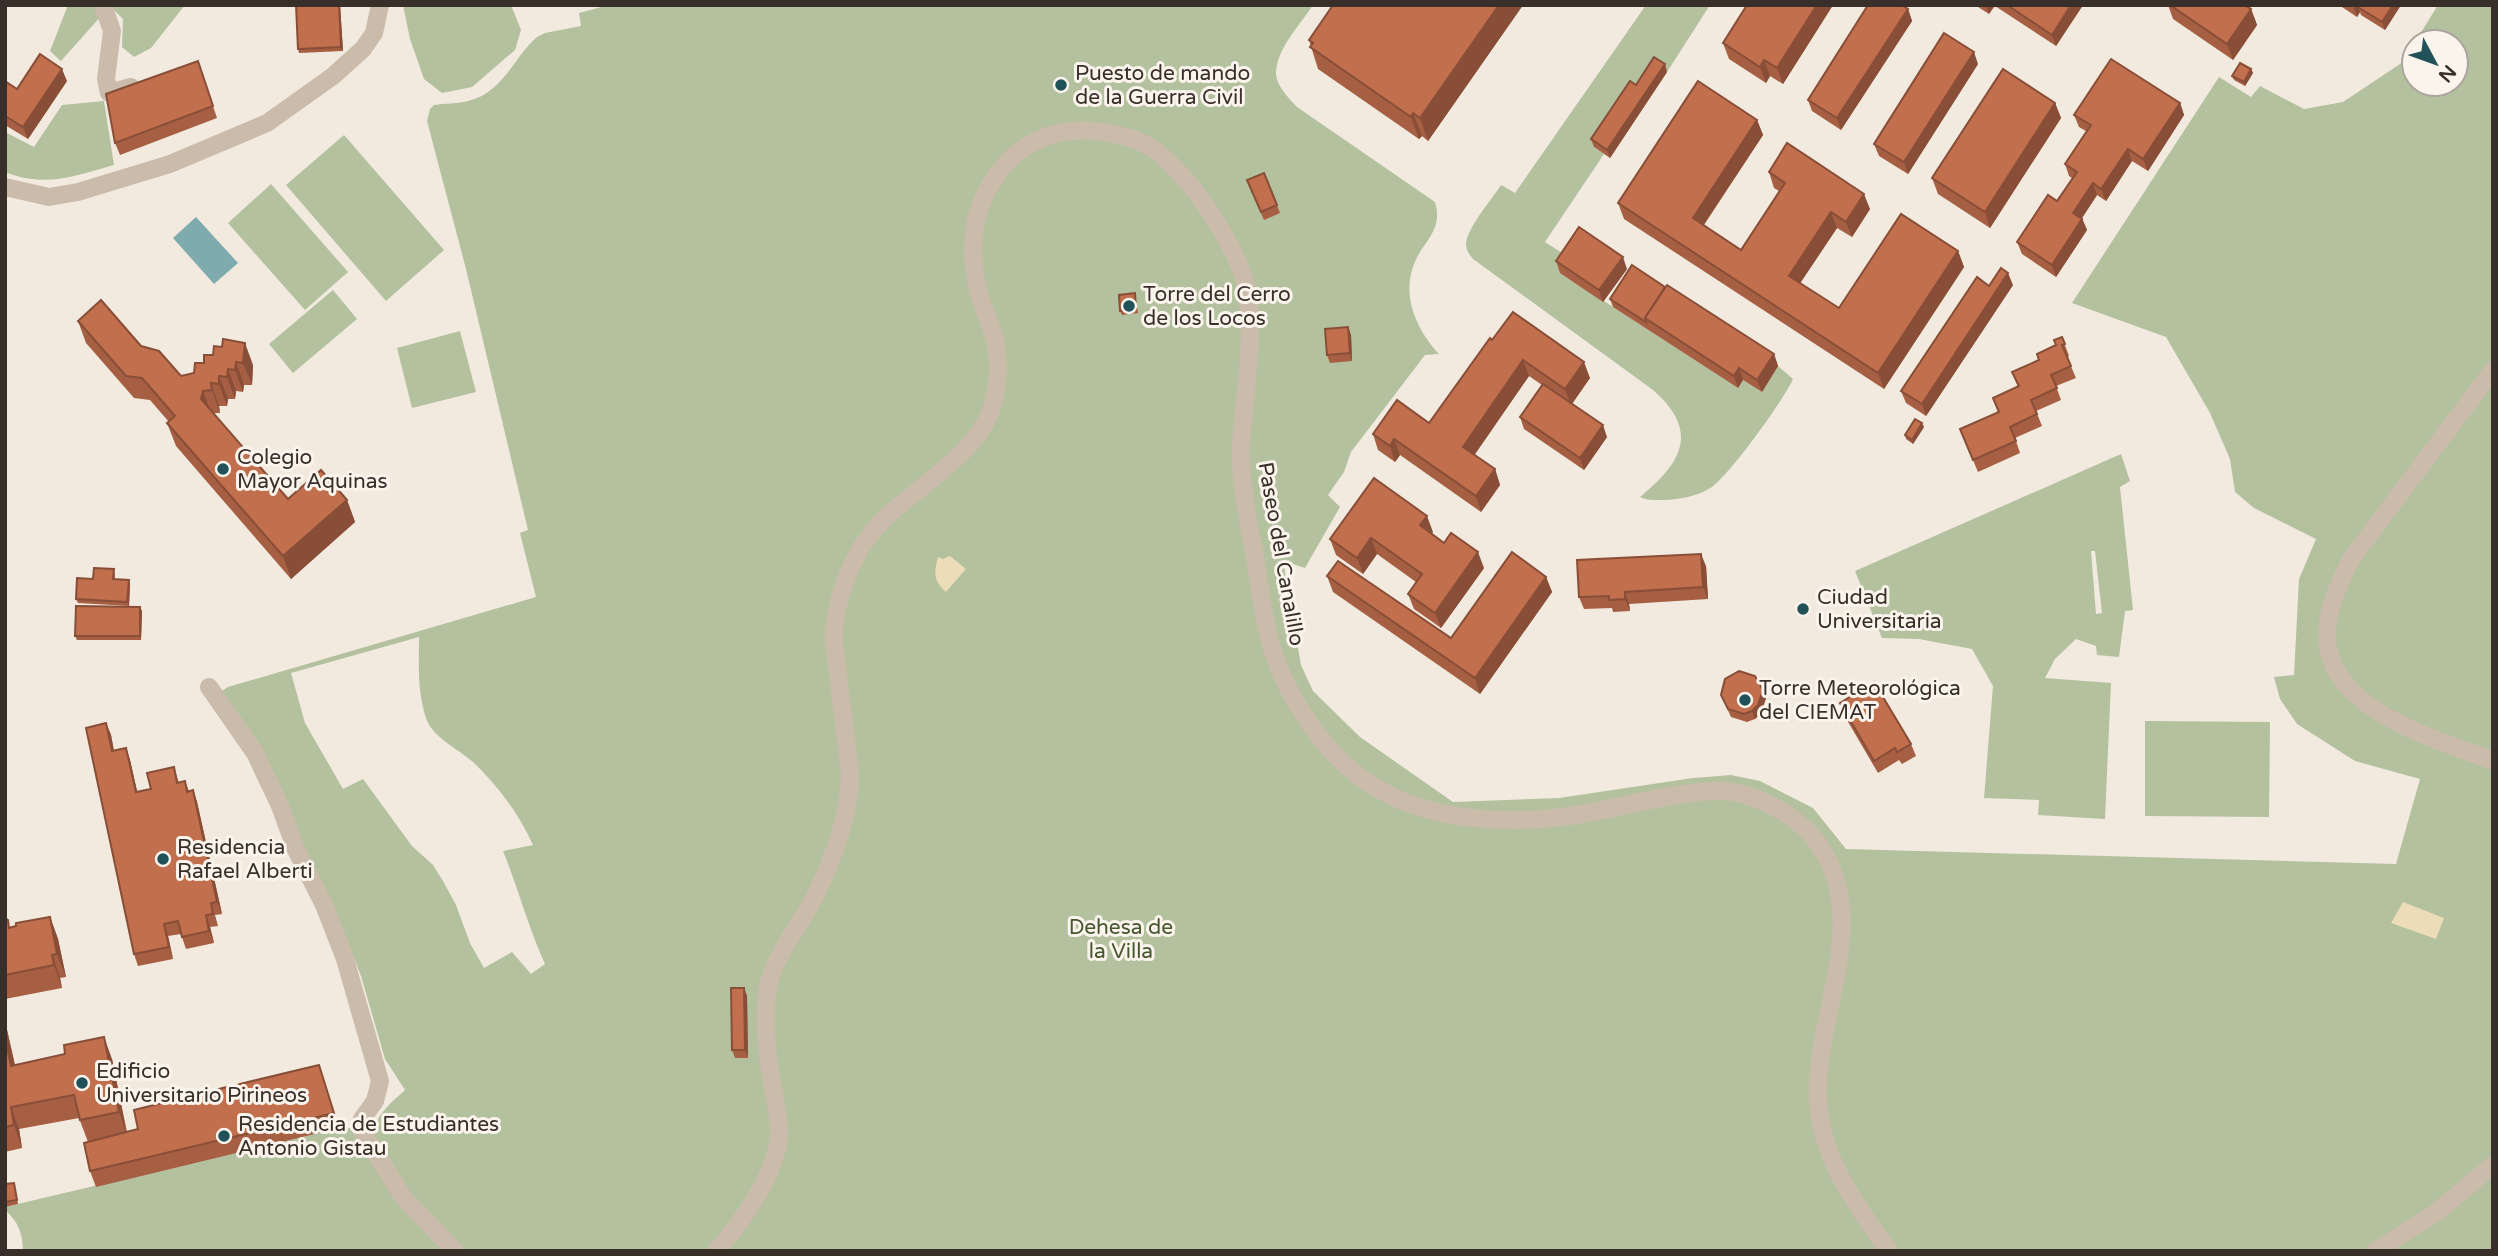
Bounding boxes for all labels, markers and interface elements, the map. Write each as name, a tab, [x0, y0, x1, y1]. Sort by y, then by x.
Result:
north arrow	[2400, 28, 2470, 98]
place label: Puesto de mando de la Guerra Civil	[1075, 61, 1250, 110]
text: N	[2434, 61, 2460, 86]
marker: Puesto de mando de la Guerra Civil	[1053, 77, 1069, 93]
place label: Torre del Cerro de los Locos	[1143, 282, 1291, 331]
marker: Torre del Cerro de los Locos	[1121, 298, 1137, 314]
place label: Colegio Mayor Aquinas	[237, 445, 388, 494]
street label: Paseo del Canalillo	[1253, 460, 1309, 648]
marker: Colegio Mayor Aquinas	[215, 461, 231, 477]
place label: Ciudad Universitaria	[1817, 585, 1942, 634]
marker: Ciudad Universitaria	[1795, 601, 1811, 617]
place label: Torre Meteorológica del CIEMAT	[1759, 676, 1961, 725]
marker: Torre Meteorológica del CIEMAT	[1737, 692, 1753, 708]
place label: Residencia Rafael Alberti	[177, 835, 313, 884]
marker: Residencia Rafael Alberti	[155, 851, 171, 867]
park label: Dehesa de la Villa	[1069, 915, 1173, 964]
place label: Edificio Universitario Pirineos	[96, 1059, 307, 1108]
marker: Edificio Universitario Pirineos	[74, 1075, 90, 1091]
place label: Residencia de Estudiantes Antonio Gistau	[238, 1112, 499, 1161]
marker: Residencia de Estudiantes Antonio Gistau	[216, 1128, 232, 1144]

